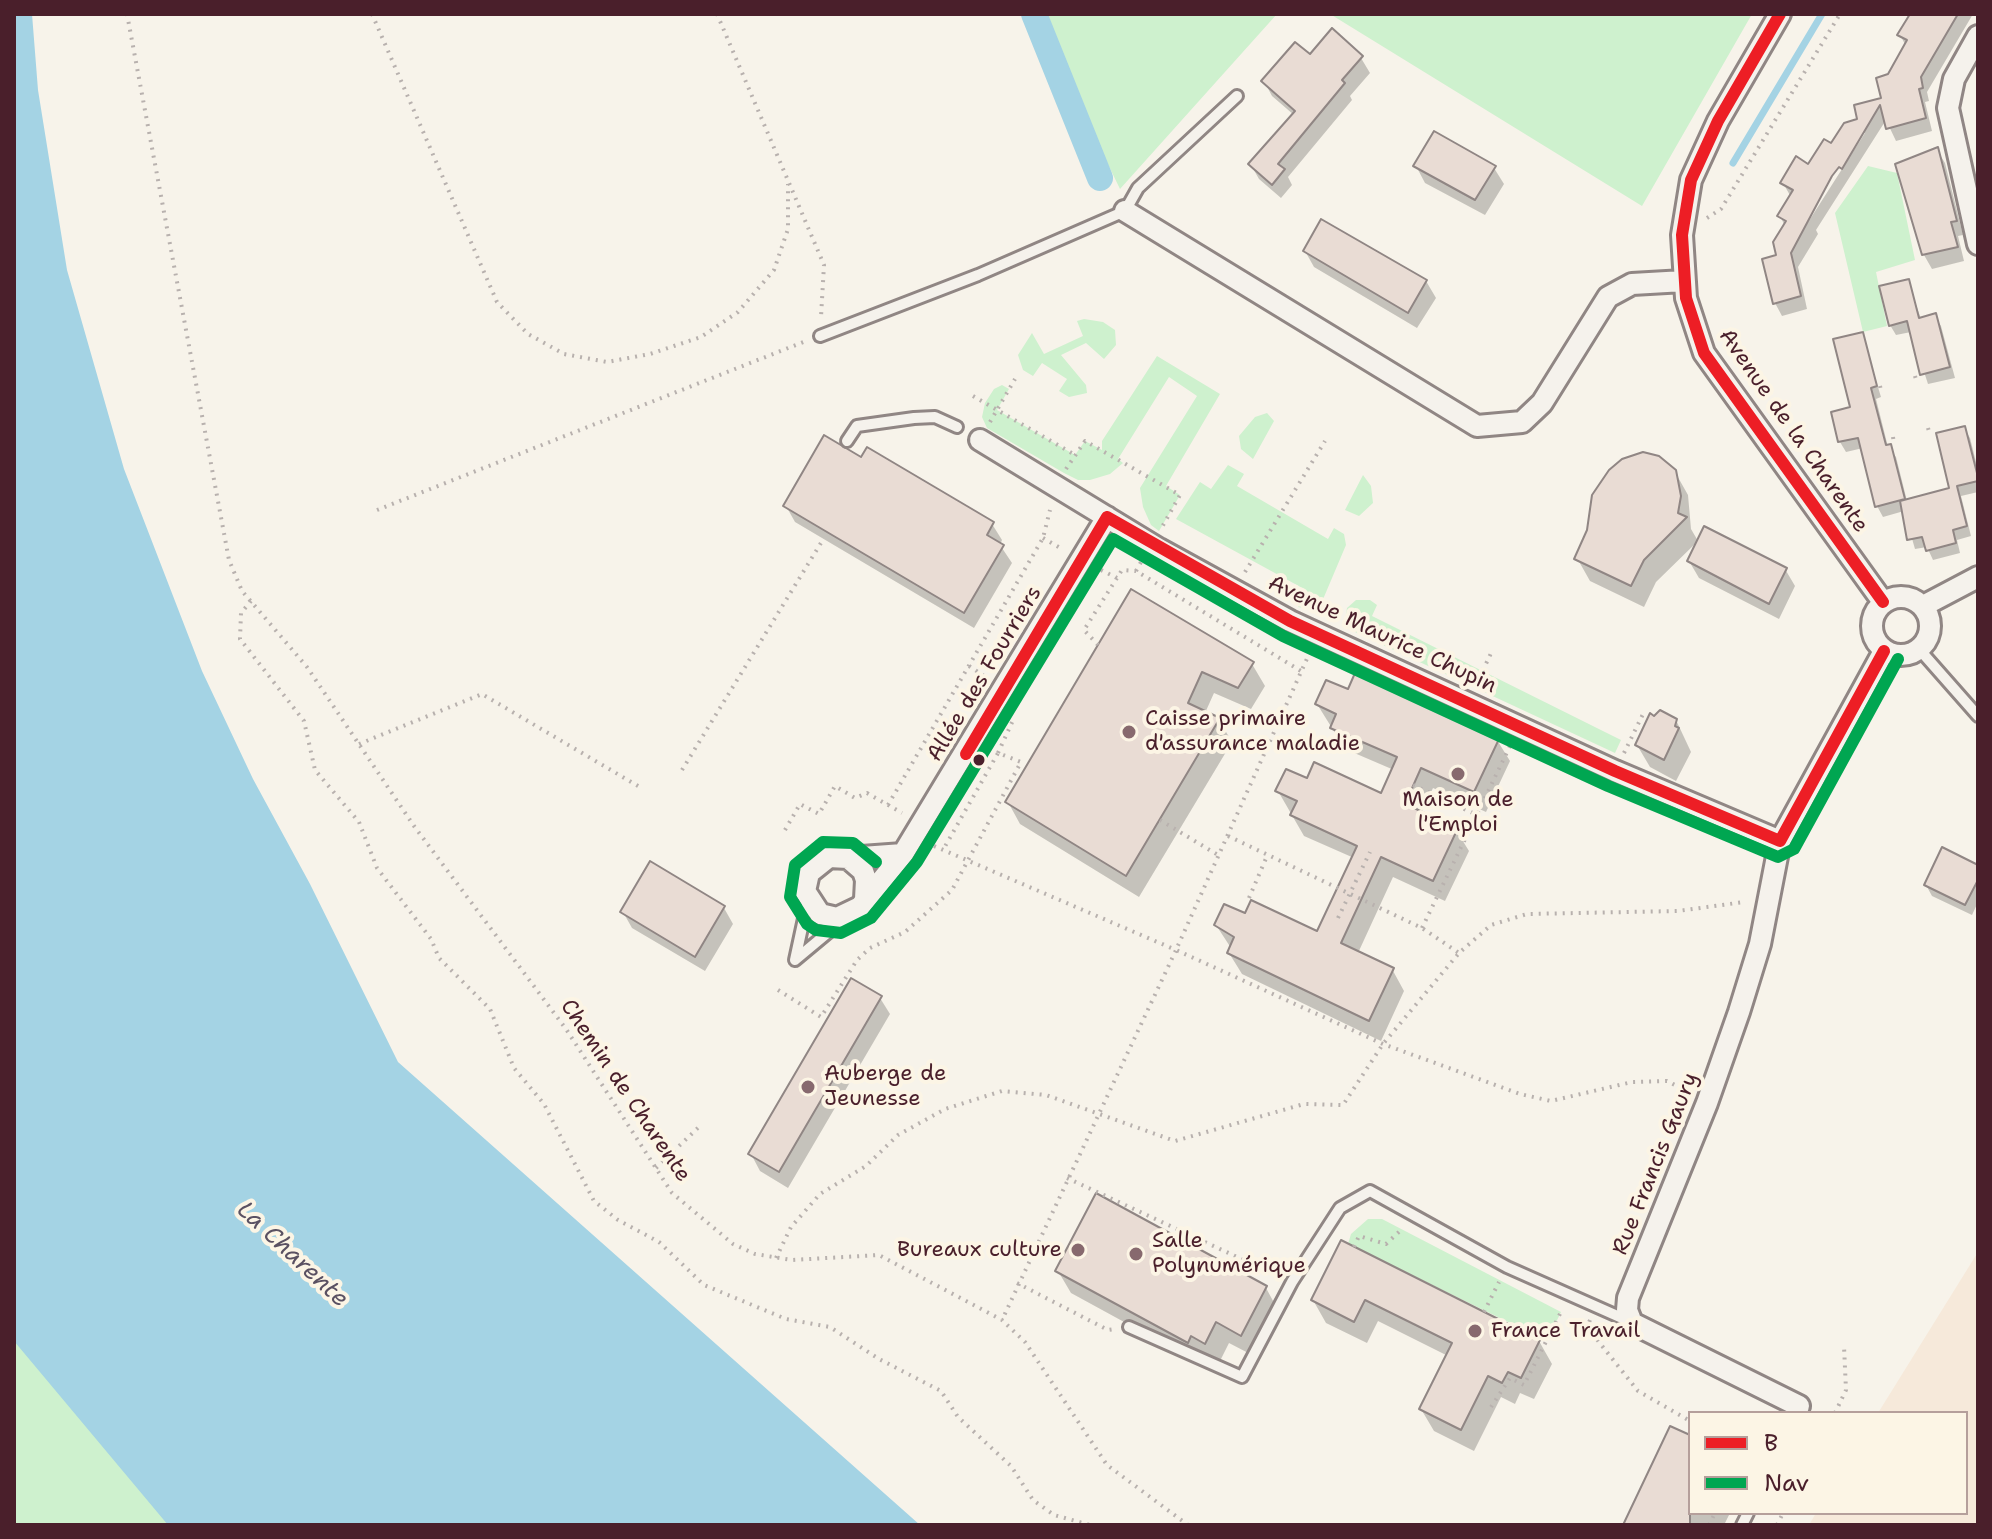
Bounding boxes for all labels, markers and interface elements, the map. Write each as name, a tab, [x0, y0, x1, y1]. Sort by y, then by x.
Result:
street label: Avenue de la Charente	[1713, 324, 1873, 538]
street label: Avenue Maurice Chupin	[1264, 570, 1500, 700]
street label: Allée des Fourriers	[922, 581, 1048, 767]
place label: Caisse primaire d'assurance maladie	[1145, 706, 1360, 758]
marker: Caisse primaire d'assurance maladie	[1120, 723, 1138, 741]
unlabelled marker	[971, 752, 987, 768]
marker: Maison de l'Emploi	[1449, 765, 1467, 783]
place label: Maison de l'Emploi	[1402, 787, 1514, 838]
street label: Chemin de Charente	[554, 995, 696, 1187]
place label: Auberge de Jeunesse	[824, 1061, 946, 1112]
street label: Rue Francis Gaury	[1607, 1069, 1705, 1259]
marker: Auberge de Jeunesse	[799, 1078, 817, 1096]
water label: La Charente	[230, 1196, 354, 1314]
place label: Salle Polynumérique	[1152, 1228, 1306, 1280]
place label: Bureaux culture	[897, 1237, 1062, 1263]
marker: Bureaux culture	[1069, 1241, 1087, 1259]
marker: Salle Polynumérique	[1127, 1245, 1145, 1263]
place label: France Travail	[1491, 1318, 1640, 1344]
marker: France Travail	[1466, 1322, 1484, 1340]
legend	[1688, 1411, 1968, 1515]
text: B	[1764, 1427, 1778, 1459]
text: Nav	[1764, 1467, 1809, 1499]

